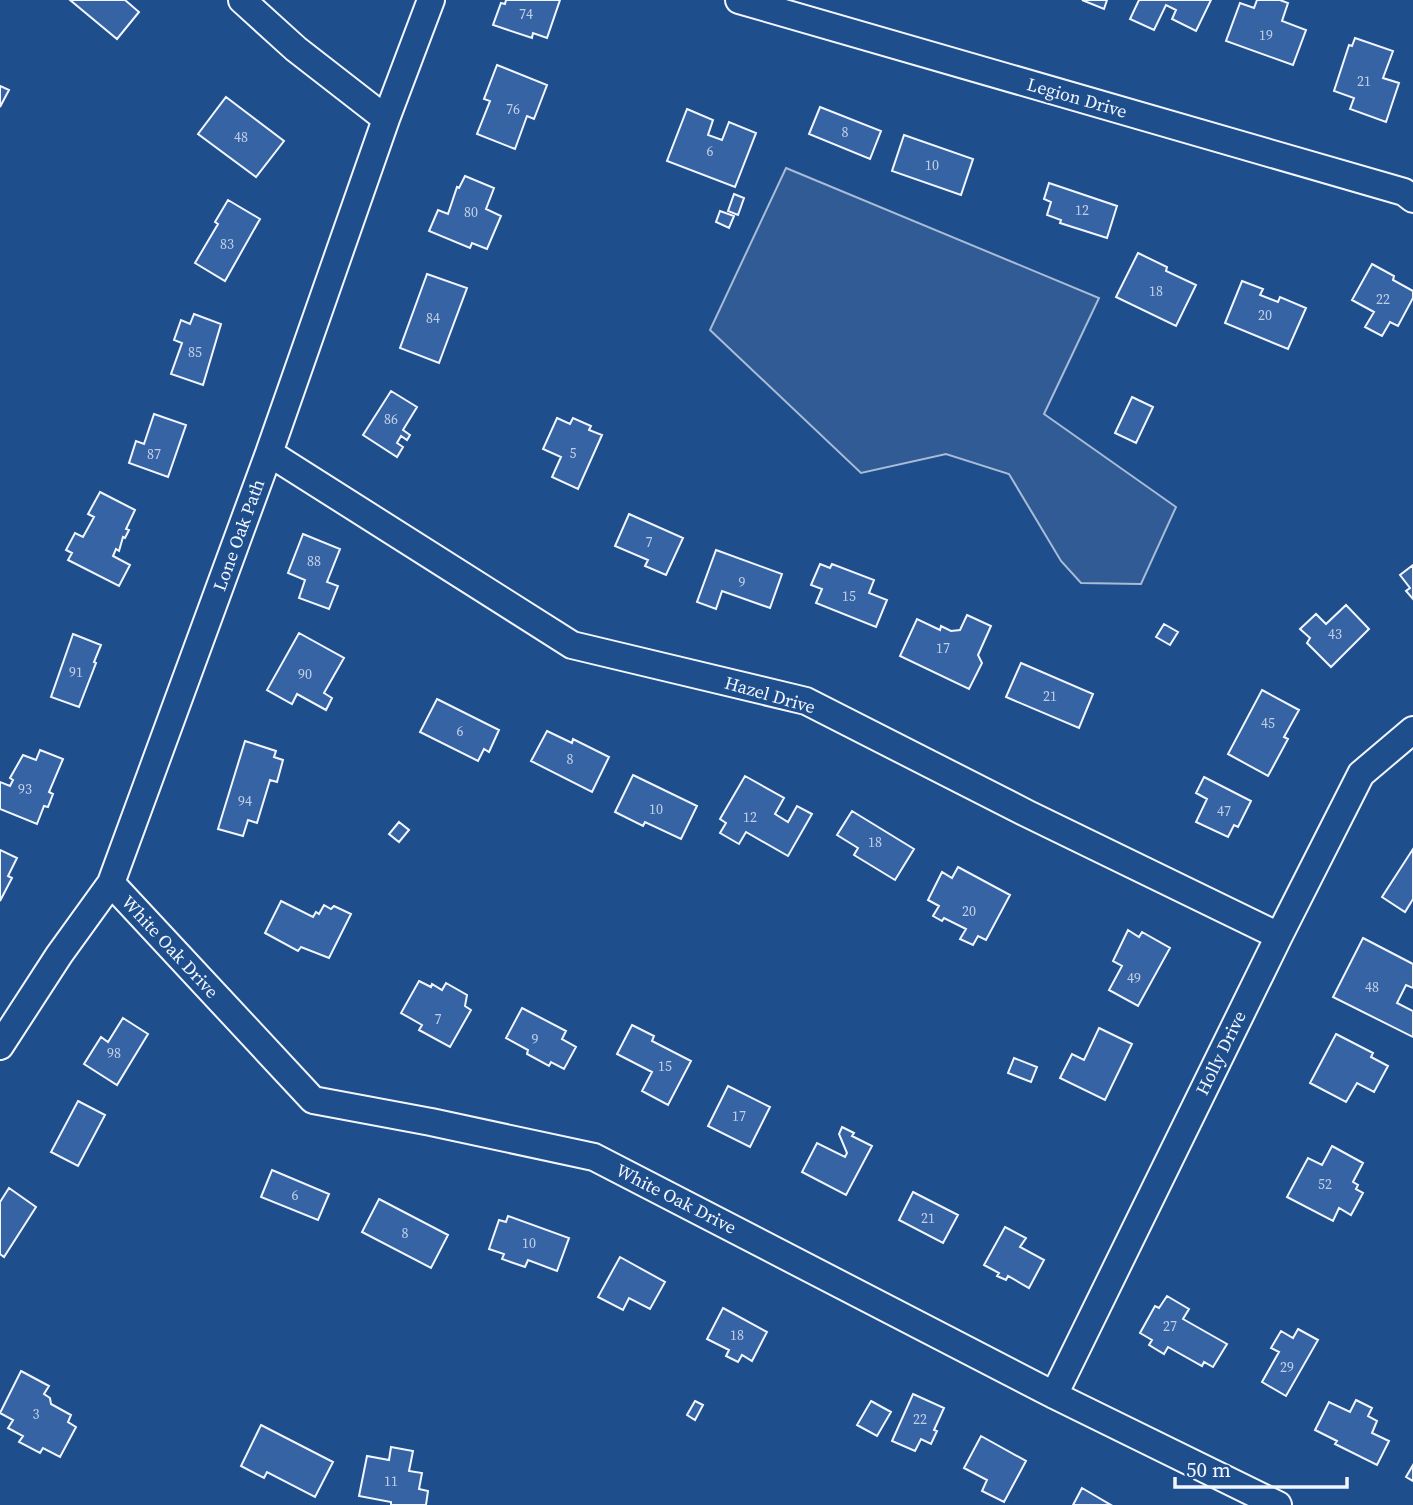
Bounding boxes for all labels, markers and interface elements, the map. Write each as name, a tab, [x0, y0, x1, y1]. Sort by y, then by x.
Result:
house number: 74	[519, 4, 533, 24]
house number: 19	[1259, 25, 1273, 45]
street label: Legion Drive	[1024, 71, 1130, 124]
house number: 21	[1357, 71, 1371, 91]
house number: 76	[506, 99, 520, 119]
house number: 8	[842, 122, 849, 142]
house number: 48	[234, 127, 248, 147]
house number: 6	[707, 141, 714, 161]
house number: 10	[925, 155, 939, 175]
house number: 12	[1075, 200, 1089, 220]
house number: 80	[464, 202, 478, 222]
house number: 83	[220, 234, 234, 254]
house number: 18	[1149, 281, 1163, 301]
house number: 22	[1376, 289, 1390, 309]
house number: 20	[1258, 305, 1272, 325]
house number: 84	[426, 308, 440, 328]
house number: 85	[188, 342, 202, 362]
house number: 86	[384, 409, 398, 429]
house number: 5	[570, 443, 577, 463]
house number: 87	[147, 444, 161, 464]
street label: Lone Oak Path	[207, 475, 270, 594]
house number: 7	[646, 532, 653, 552]
house number: 88	[307, 551, 321, 571]
house number: 9	[739, 572, 746, 592]
house number: 15	[842, 586, 856, 606]
house number: 43	[1328, 624, 1342, 644]
house number: 17	[936, 638, 950, 658]
house number: 91	[69, 662, 83, 682]
house number: 90	[298, 664, 312, 684]
street label: Hazel Drive	[722, 670, 818, 719]
house number: 21	[1043, 686, 1057, 706]
house number: 45	[1261, 713, 1275, 733]
house number: 6	[457, 721, 464, 741]
house number: 8	[567, 749, 574, 769]
house number: 93	[18, 779, 32, 799]
house number: 94	[238, 791, 252, 811]
house number: 10	[649, 799, 663, 819]
house number: 47	[1217, 801, 1231, 821]
house number: 12	[743, 807, 757, 827]
house number: 18	[868, 832, 882, 852]
street label: White Oak Drive	[116, 890, 225, 1003]
house number: 20	[962, 901, 976, 921]
house number: 49	[1127, 968, 1141, 988]
house number: 48	[1365, 977, 1379, 997]
street label: Holly Drive	[1189, 1006, 1252, 1099]
house number: 7	[435, 1009, 442, 1029]
house number: 9	[532, 1029, 539, 1049]
house number: 98	[107, 1043, 121, 1063]
house number: 15	[658, 1056, 672, 1076]
house number: 17	[732, 1106, 746, 1126]
street label: White Oak Drive	[612, 1157, 741, 1240]
house number: 52	[1318, 1174, 1332, 1194]
house number: 6	[292, 1185, 299, 1205]
house number: 21	[921, 1208, 935, 1228]
house number: 8	[402, 1223, 409, 1243]
house number: 10	[522, 1233, 536, 1253]
house number: 27	[1163, 1316, 1177, 1336]
house number: 18	[730, 1325, 744, 1345]
house number: 29	[1280, 1357, 1294, 1377]
house number: 3	[33, 1404, 40, 1424]
house number: 22	[913, 1409, 927, 1429]
scale bar	[1175, 1446, 1346, 1490]
text: 50 m	[1186, 1455, 1231, 1484]
house number: 11	[384, 1471, 398, 1491]

